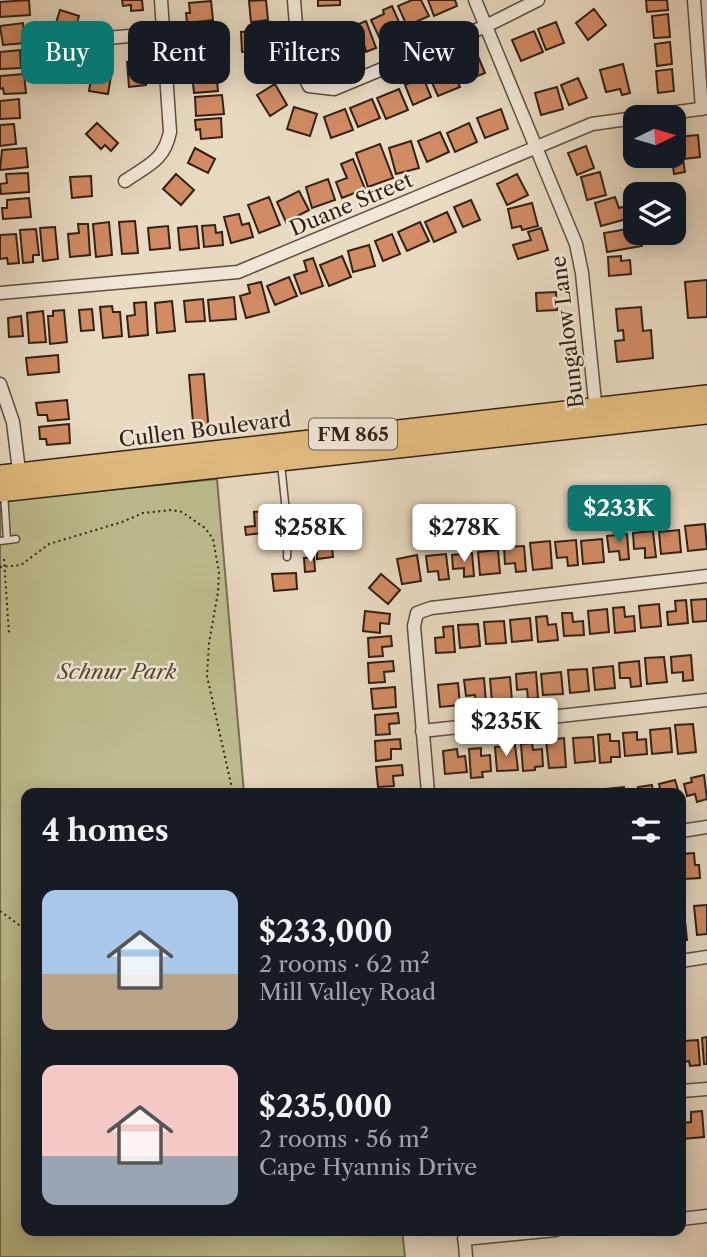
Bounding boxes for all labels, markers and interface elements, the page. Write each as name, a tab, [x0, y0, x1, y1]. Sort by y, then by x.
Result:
chip: Buy	[21, 21, 114, 84]
chip: Rent	[128, 21, 230, 84]
chip: Filters	[244, 21, 365, 84]
chip: New	[379, 21, 479, 84]
north arrow	[623, 105, 686, 168]
map controls	[623, 105, 686, 245]
street label: Duane Street	[286, 167, 417, 241]
button: layers	[623, 182, 686, 245]
street label: Bungalow Lane	[545, 254, 589, 410]
street label: Cullen Boulevard	[117, 406, 293, 452]
road number: FM 865	[309, 418, 397, 449]
pin: $233K	[570, 486, 668, 545]
text: $233K	[584, 494, 654, 522]
pin: $258K	[261, 504, 359, 564]
pin: $278K	[415, 504, 513, 564]
text: $258K	[274, 513, 346, 541]
text: $278K	[429, 513, 499, 541]
park label: Schnur Park	[56, 659, 177, 684]
pin: $235K	[457, 698, 555, 758]
text: $235K	[471, 707, 541, 735]
icon: filters	[627, 811, 665, 849]
text: 4 homes	[42, 812, 169, 849]
text: $233,000	[259, 913, 393, 950]
icon: home	[98, 918, 182, 1002]
text: 2 rooms · 62 m²	[259, 950, 430, 978]
text: Mill Valley Road	[259, 978, 436, 1006]
text: $235,000	[259, 1088, 392, 1125]
icon: home	[98, 1093, 182, 1177]
text: 2 rooms · 56 m²	[259, 1125, 429, 1153]
text: Cape Hyannis Drive	[259, 1153, 477, 1181]

